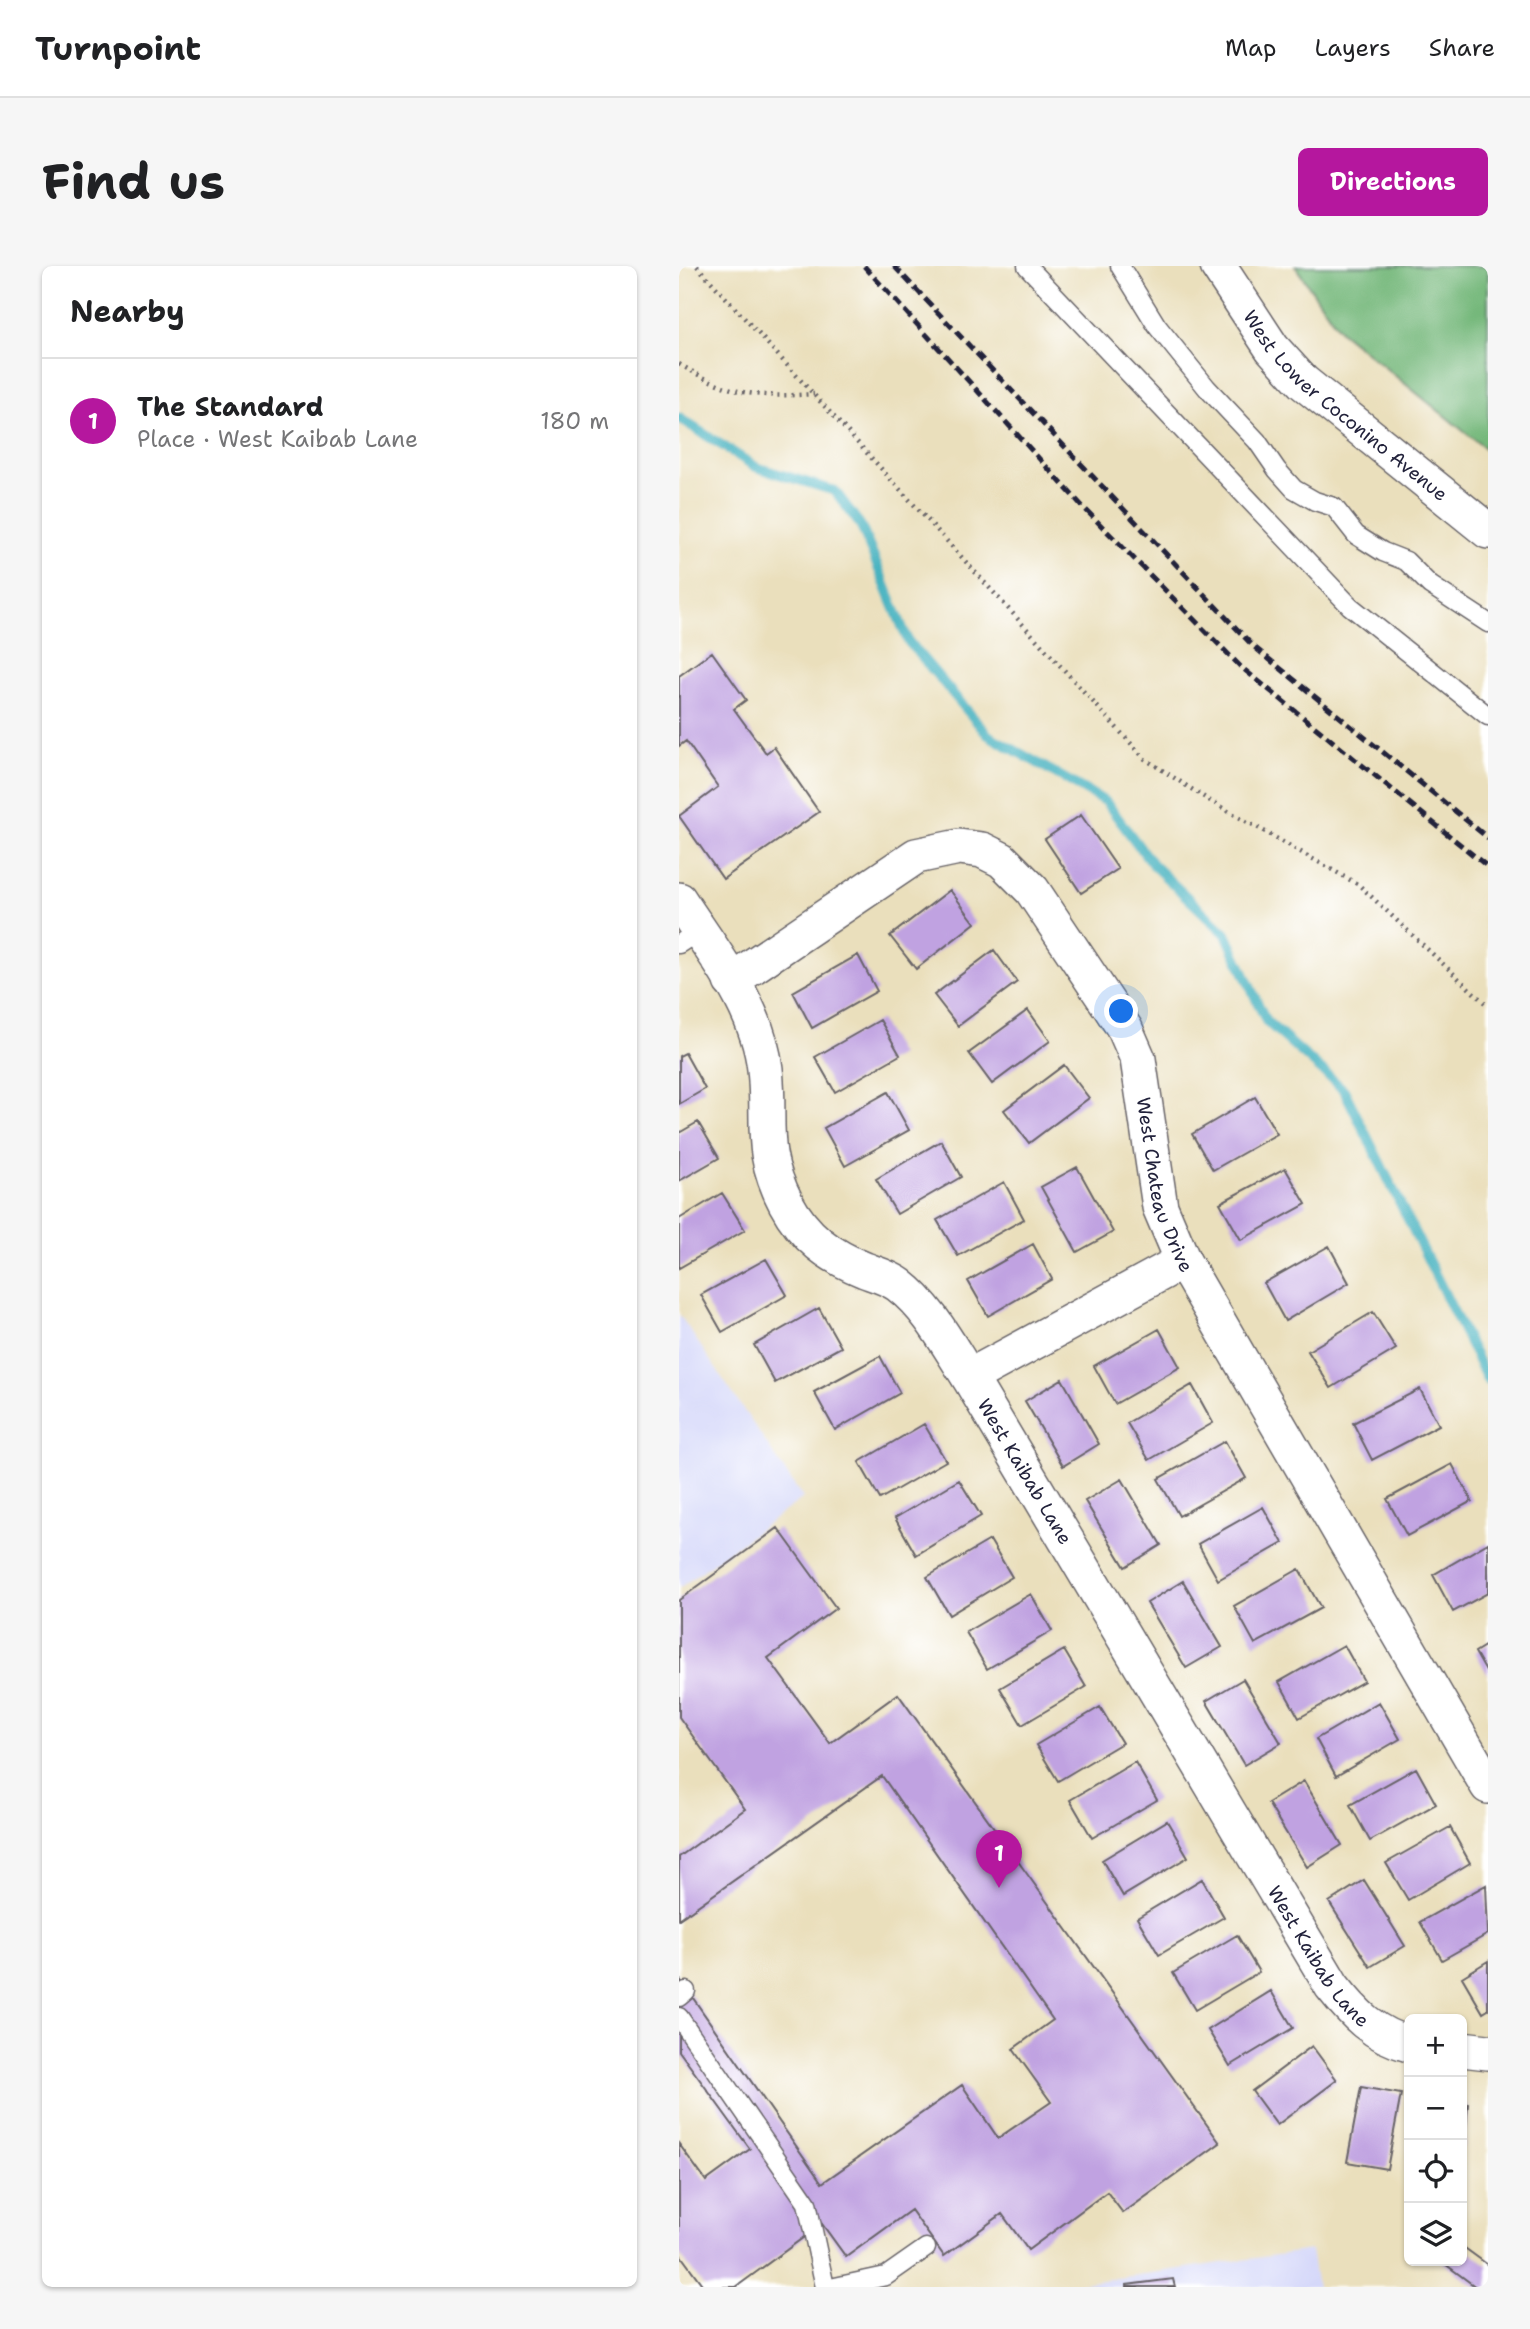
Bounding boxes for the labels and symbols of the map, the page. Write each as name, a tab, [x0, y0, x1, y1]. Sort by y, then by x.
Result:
street label: West Lower Coconino Avenue	[1237, 305, 1453, 507]
your location	[1104, 994, 1138, 1028]
street label: West Chateau Drive	[1131, 1095, 1199, 1277]
street label: West Kaibab Lane	[972, 1394, 1078, 1549]
pin: 1	[976, 1830, 1022, 1888]
street label: West Kaibab Lane	[1262, 1881, 1374, 2033]

